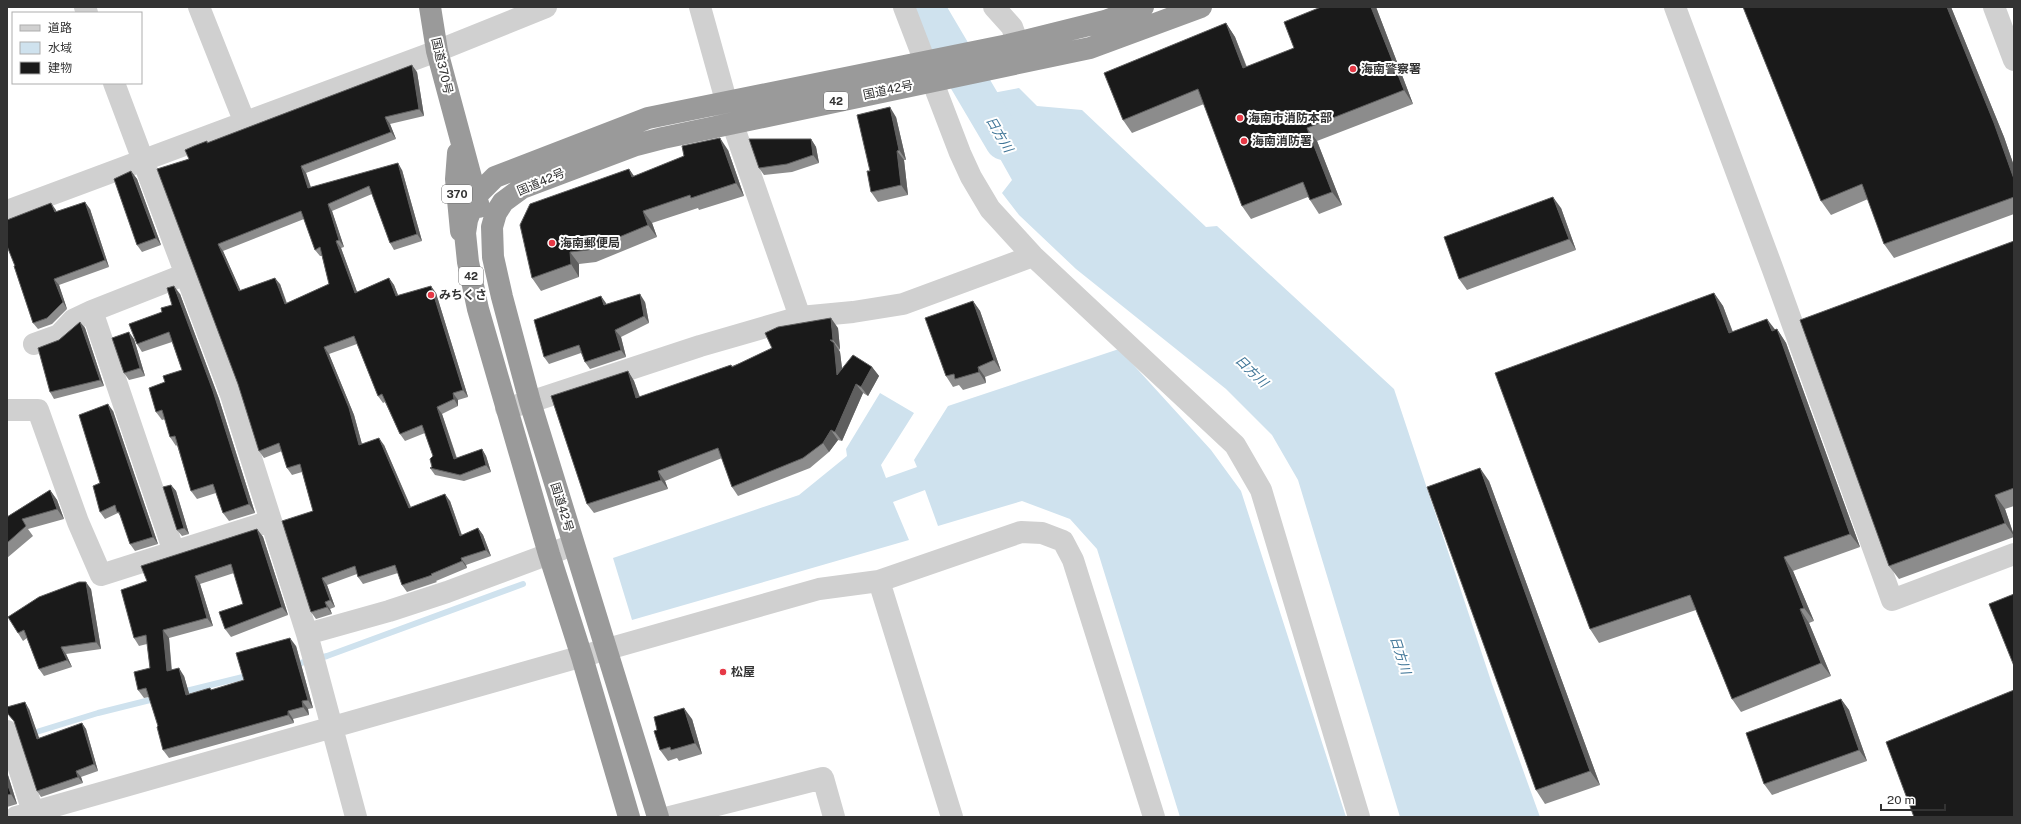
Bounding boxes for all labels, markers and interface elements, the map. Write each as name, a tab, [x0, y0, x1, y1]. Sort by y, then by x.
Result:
legend	[12, 12, 142, 84]
text: 道路	[48, 21, 72, 35]
street label: 国道370号	[429, 36, 455, 96]
text: 水域	[48, 41, 72, 55]
text: 建物	[48, 61, 72, 75]
place label: 海南警察署	[1361, 62, 1421, 76]
marker: 海南警察署	[1348, 64, 1358, 74]
street label: 国道42号	[862, 78, 914, 102]
road number: 42	[824, 92, 848, 110]
place label: 海南市消防本部	[1248, 111, 1332, 125]
marker: 海南市消防本部	[1235, 113, 1245, 123]
water label: 日方川	[983, 114, 1017, 157]
place label: 海南消防署	[1252, 134, 1312, 148]
marker: 海南消防署	[1239, 136, 1249, 146]
street label: 国道42号	[515, 166, 567, 198]
road number: 370	[442, 185, 472, 203]
place label: 海南郵便局	[560, 236, 620, 250]
marker: 海南郵便局	[547, 238, 557, 248]
road number: 42	[459, 267, 483, 285]
place label: みちくさ	[439, 288, 487, 302]
marker: みちくさ	[426, 290, 436, 300]
water label: 日方川	[1232, 352, 1272, 392]
street label: 国道42号	[548, 481, 576, 533]
water label: 日方川	[1387, 634, 1414, 678]
place label: 松屋	[731, 665, 755, 679]
marker: 松屋	[718, 667, 728, 677]
scale bar	[1881, 786, 1945, 812]
text: 20 m	[1887, 793, 1915, 807]

